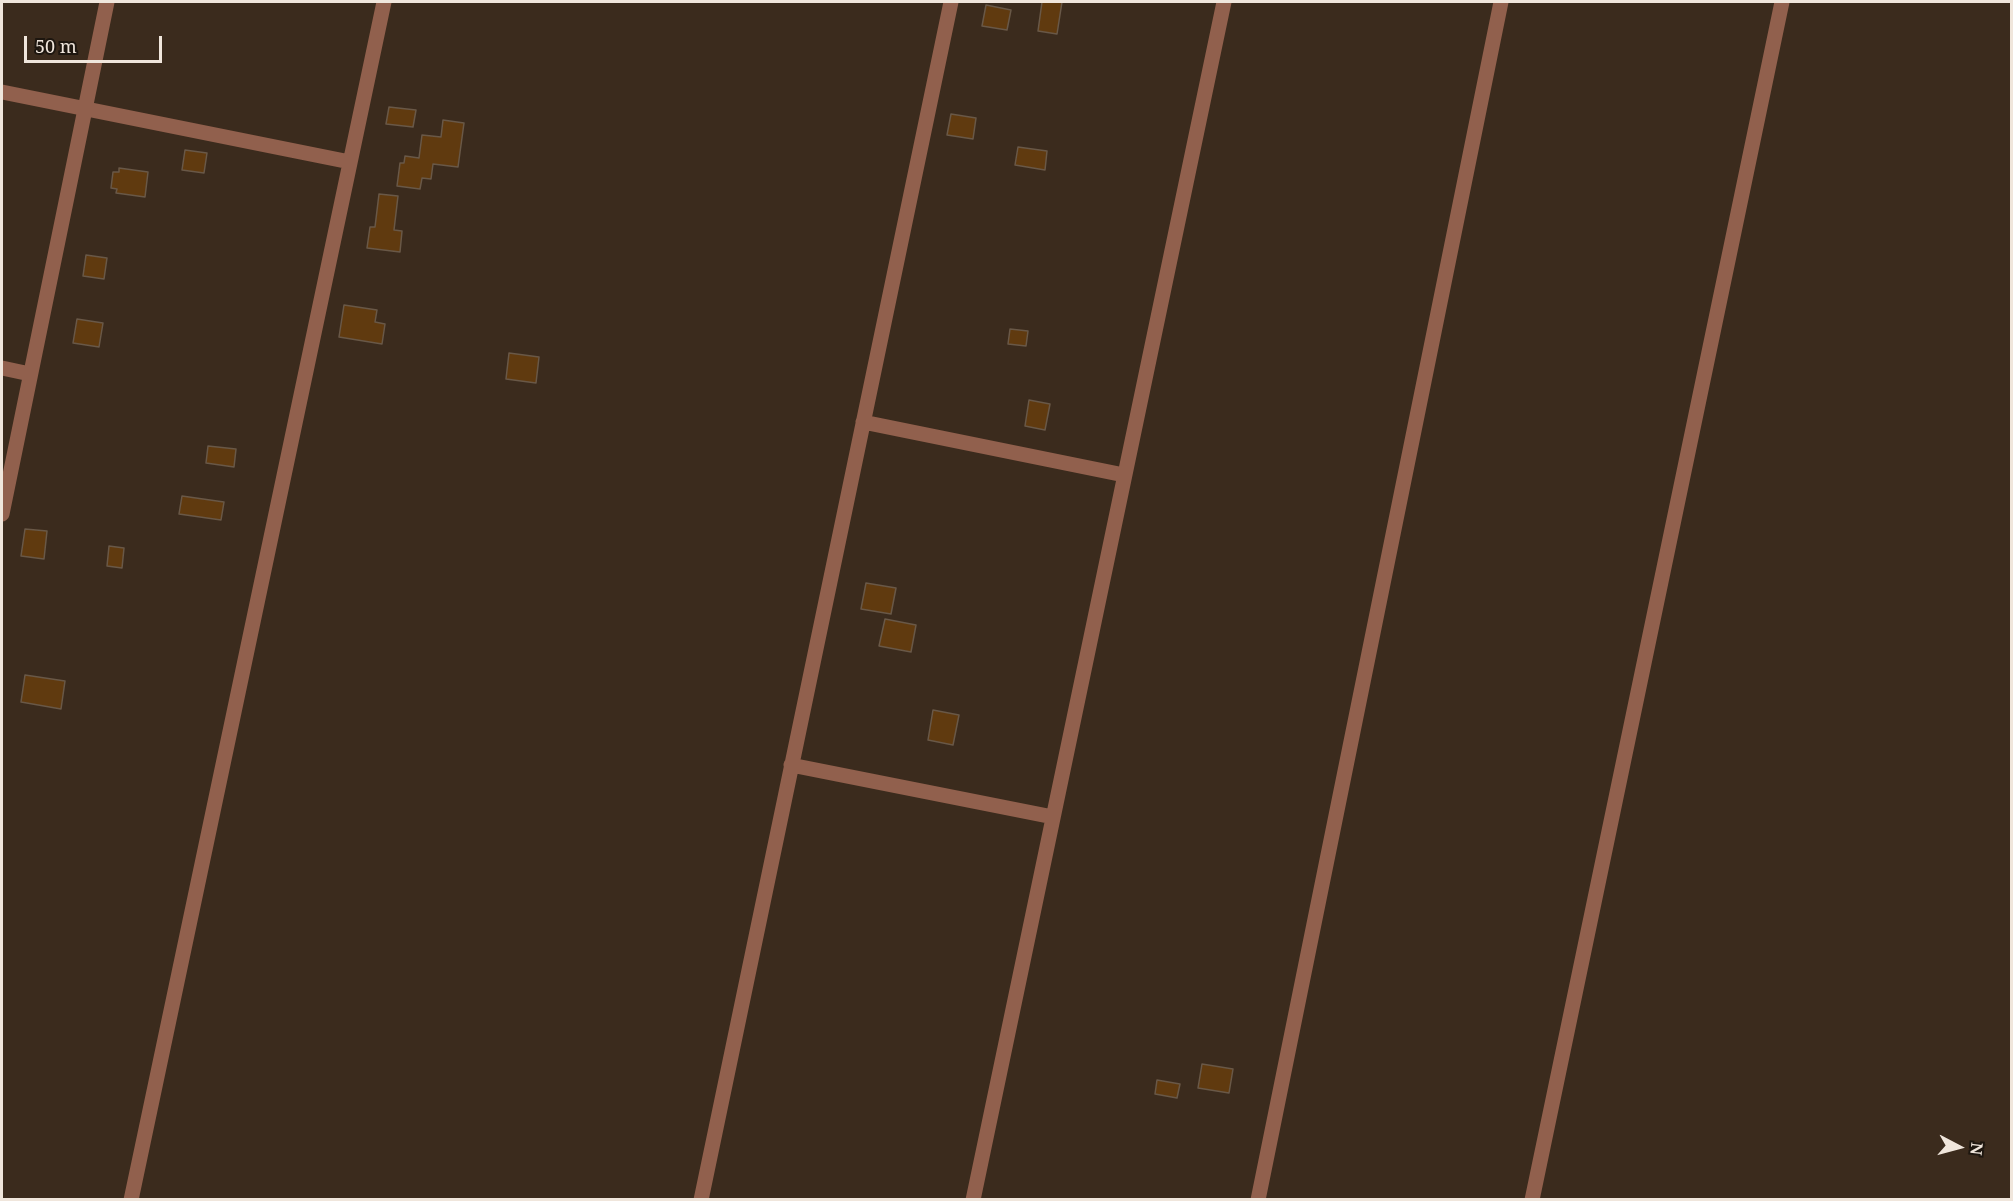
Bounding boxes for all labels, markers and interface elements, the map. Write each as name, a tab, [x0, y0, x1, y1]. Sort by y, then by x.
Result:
scale bar	[27, 24, 165, 62]
text: 50 m	[35, 34, 77, 58]
north arrow	[1929, 1117, 1989, 1177]
text: N	[1965, 1141, 1989, 1156]

